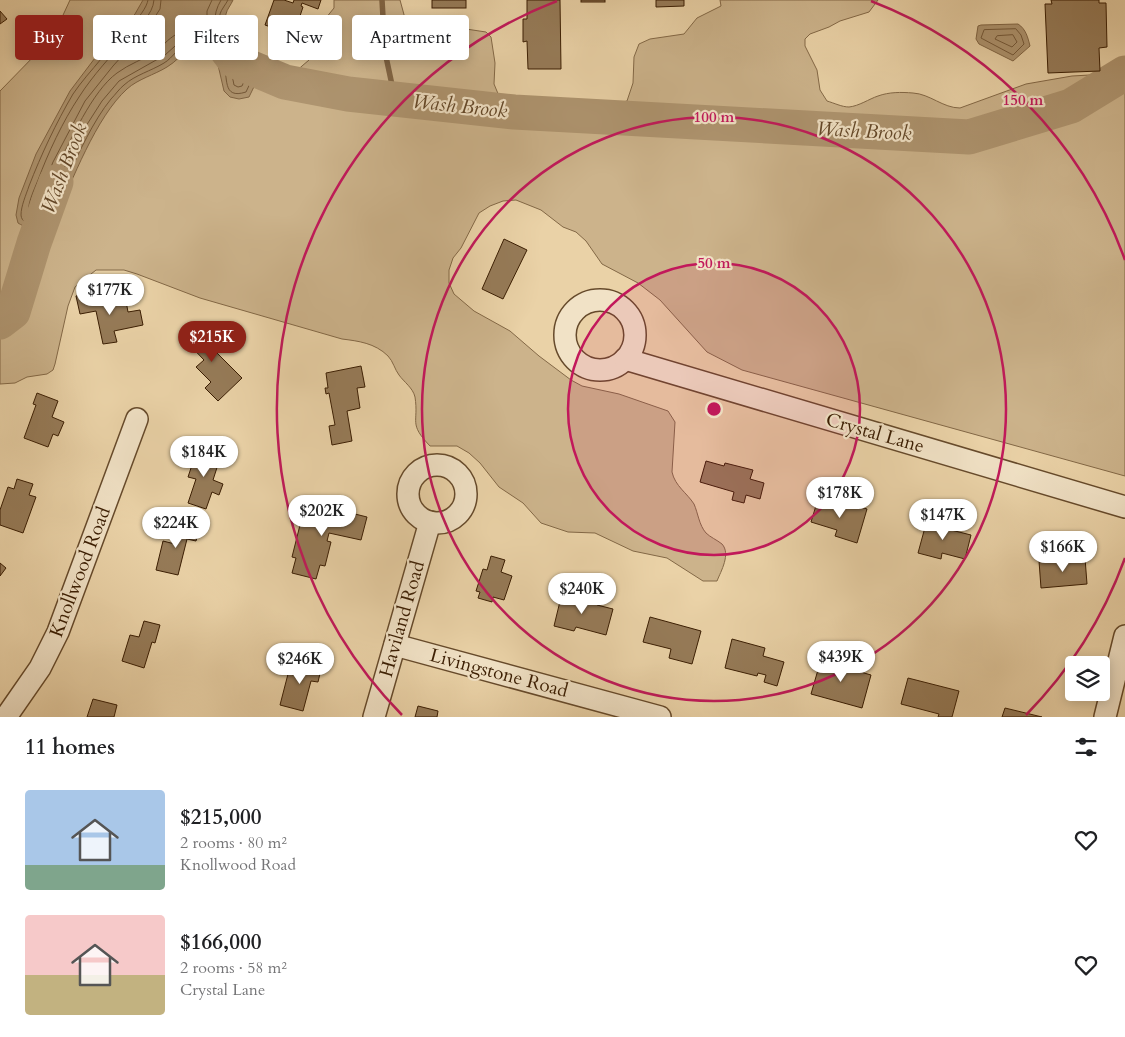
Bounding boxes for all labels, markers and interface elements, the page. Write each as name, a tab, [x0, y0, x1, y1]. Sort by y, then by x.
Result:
chip: Buy	[15, 15, 83, 60]
chip: Rent	[93, 15, 165, 60]
chip: Filters	[175, 15, 258, 60]
chip: New	[268, 15, 342, 60]
chip: Apartment	[352, 15, 469, 60]
water label: Wash Brook	[411, 88, 509, 124]
text: 150 m	[1003, 90, 1044, 110]
text: 100 m	[694, 107, 735, 127]
water label: Wash Brook	[816, 115, 912, 147]
water label: Wash Brook	[34, 119, 94, 217]
text: 50 m	[697, 253, 731, 273]
pin: $177K	[75, 274, 145, 316]
text: $177K	[87, 279, 133, 301]
pin: $215K	[177, 320, 247, 363]
text: $215K	[189, 326, 235, 348]
centre of rings	[705, 400, 723, 418]
street label: Crystal Lane	[823, 407, 927, 459]
pin: $184K	[169, 436, 239, 478]
text: $184K	[181, 441, 227, 463]
pin: $178K	[805, 476, 875, 519]
text: $178K	[817, 482, 863, 504]
pin: $202K	[287, 494, 357, 537]
pin: $147K	[908, 498, 978, 541]
text: $202K	[299, 500, 345, 522]
street label: Knollwood Road	[43, 503, 117, 641]
text: $147K	[920, 504, 966, 526]
pin: $224K	[141, 506, 211, 549]
text: $224K	[153, 512, 199, 534]
pin: $166K	[1028, 530, 1098, 573]
text: $166K	[1040, 536, 1086, 558]
street label: Haviland Road	[373, 558, 431, 680]
pin: $240K	[547, 572, 617, 615]
text: $240K	[559, 578, 605, 600]
pin: $439K	[806, 640, 876, 683]
pin: $246K	[265, 642, 335, 685]
street label: Livingstone Road	[427, 642, 571, 704]
text: $439K	[818, 646, 864, 668]
text: $246K	[277, 648, 323, 670]
map controls	[1065, 656, 1110, 701]
button: layers	[1065, 656, 1110, 701]
text: 11 homes	[25, 733, 115, 762]
icon: filters	[1072, 733, 1100, 761]
text: $215,000	[180, 803, 261, 832]
icon: home	[65, 810, 125, 870]
icon: heart	[1072, 826, 1100, 854]
text: 2 rooms · 80 m²	[180, 832, 287, 854]
text: Knollwood Road	[180, 854, 296, 876]
text: $166,000	[180, 928, 261, 957]
icon: home	[65, 935, 125, 995]
icon: heart	[1072, 951, 1100, 979]
text: 2 rooms · 58 m²	[180, 957, 287, 979]
text: Crystal Lane	[180, 979, 265, 1001]

